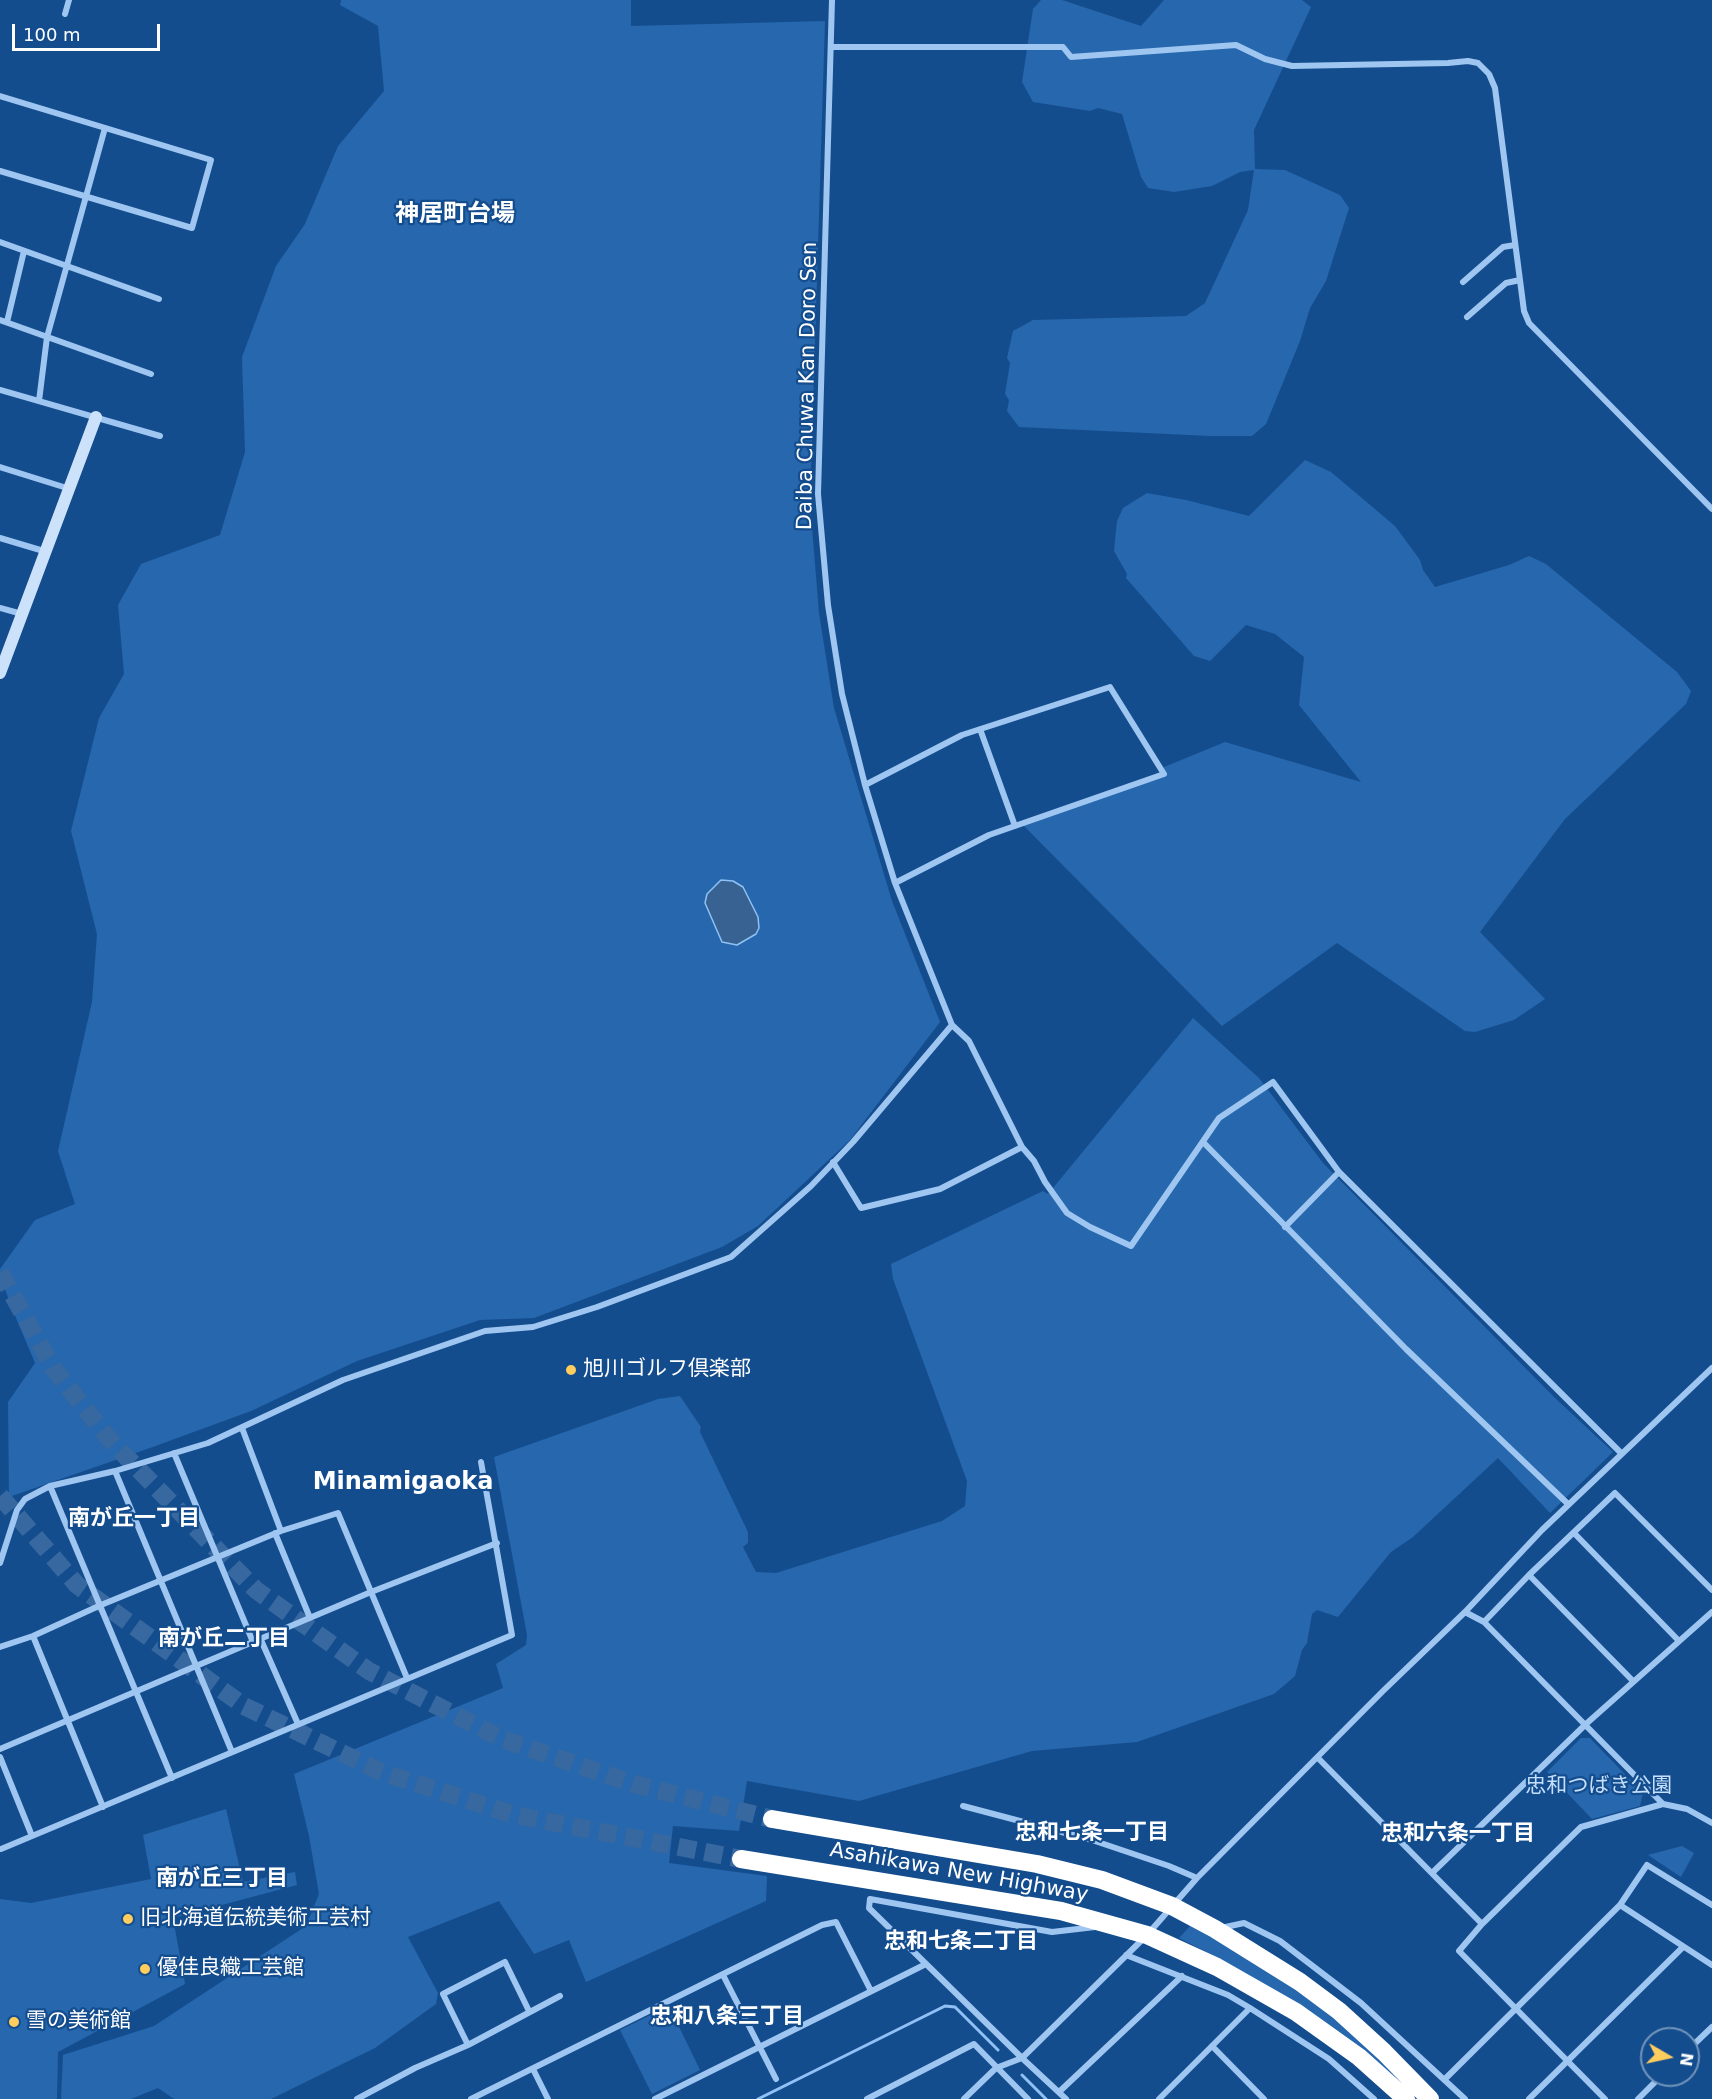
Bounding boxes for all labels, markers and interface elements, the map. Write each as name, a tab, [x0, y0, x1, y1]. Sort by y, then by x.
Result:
scale bar	[15, 12, 164, 50]
text: 100 m	[23, 24, 81, 45]
district label: 神居町台場	[395, 201, 515, 229]
street label: Daiba Chuwa Kan Doro Sen	[793, 242, 823, 530]
place label: 旭川ゴルフ倶楽部	[583, 1357, 751, 1383]
marker: 旭川ゴルフ倶楽部	[564, 1363, 578, 1377]
district label: Minamigaoka	[313, 1469, 493, 1497]
district label: 南が丘一丁目	[68, 1506, 200, 1532]
district label: 南が丘二丁目	[158, 1626, 290, 1652]
park label: 忠和つばき公園	[1526, 1774, 1672, 1800]
district label: 忠和七条一丁目	[1015, 1820, 1169, 1846]
district label: 忠和六条一丁目	[1381, 1821, 1535, 1847]
street label: Asahikawa New Highway	[828, 1838, 1090, 1908]
district label: 南が丘三丁目	[156, 1866, 288, 1892]
place label: 旧北海道伝統美術工芸村	[140, 1906, 371, 1932]
marker: 旧北海道伝統美術工芸村	[121, 1912, 135, 1926]
district label: 忠和七条二丁目	[884, 1929, 1038, 1955]
place label: 優佳良織工芸館	[157, 1956, 304, 1982]
marker: 優佳良織工芸館	[138, 1962, 152, 1976]
district label: 忠和八条三丁目	[650, 2004, 804, 2030]
place label: 雪の美術館	[26, 2009, 131, 2035]
marker: 雪の美術館	[7, 2015, 21, 2029]
north arrow	[1640, 2027, 1700, 2087]
text: N	[1676, 2051, 1697, 2068]

